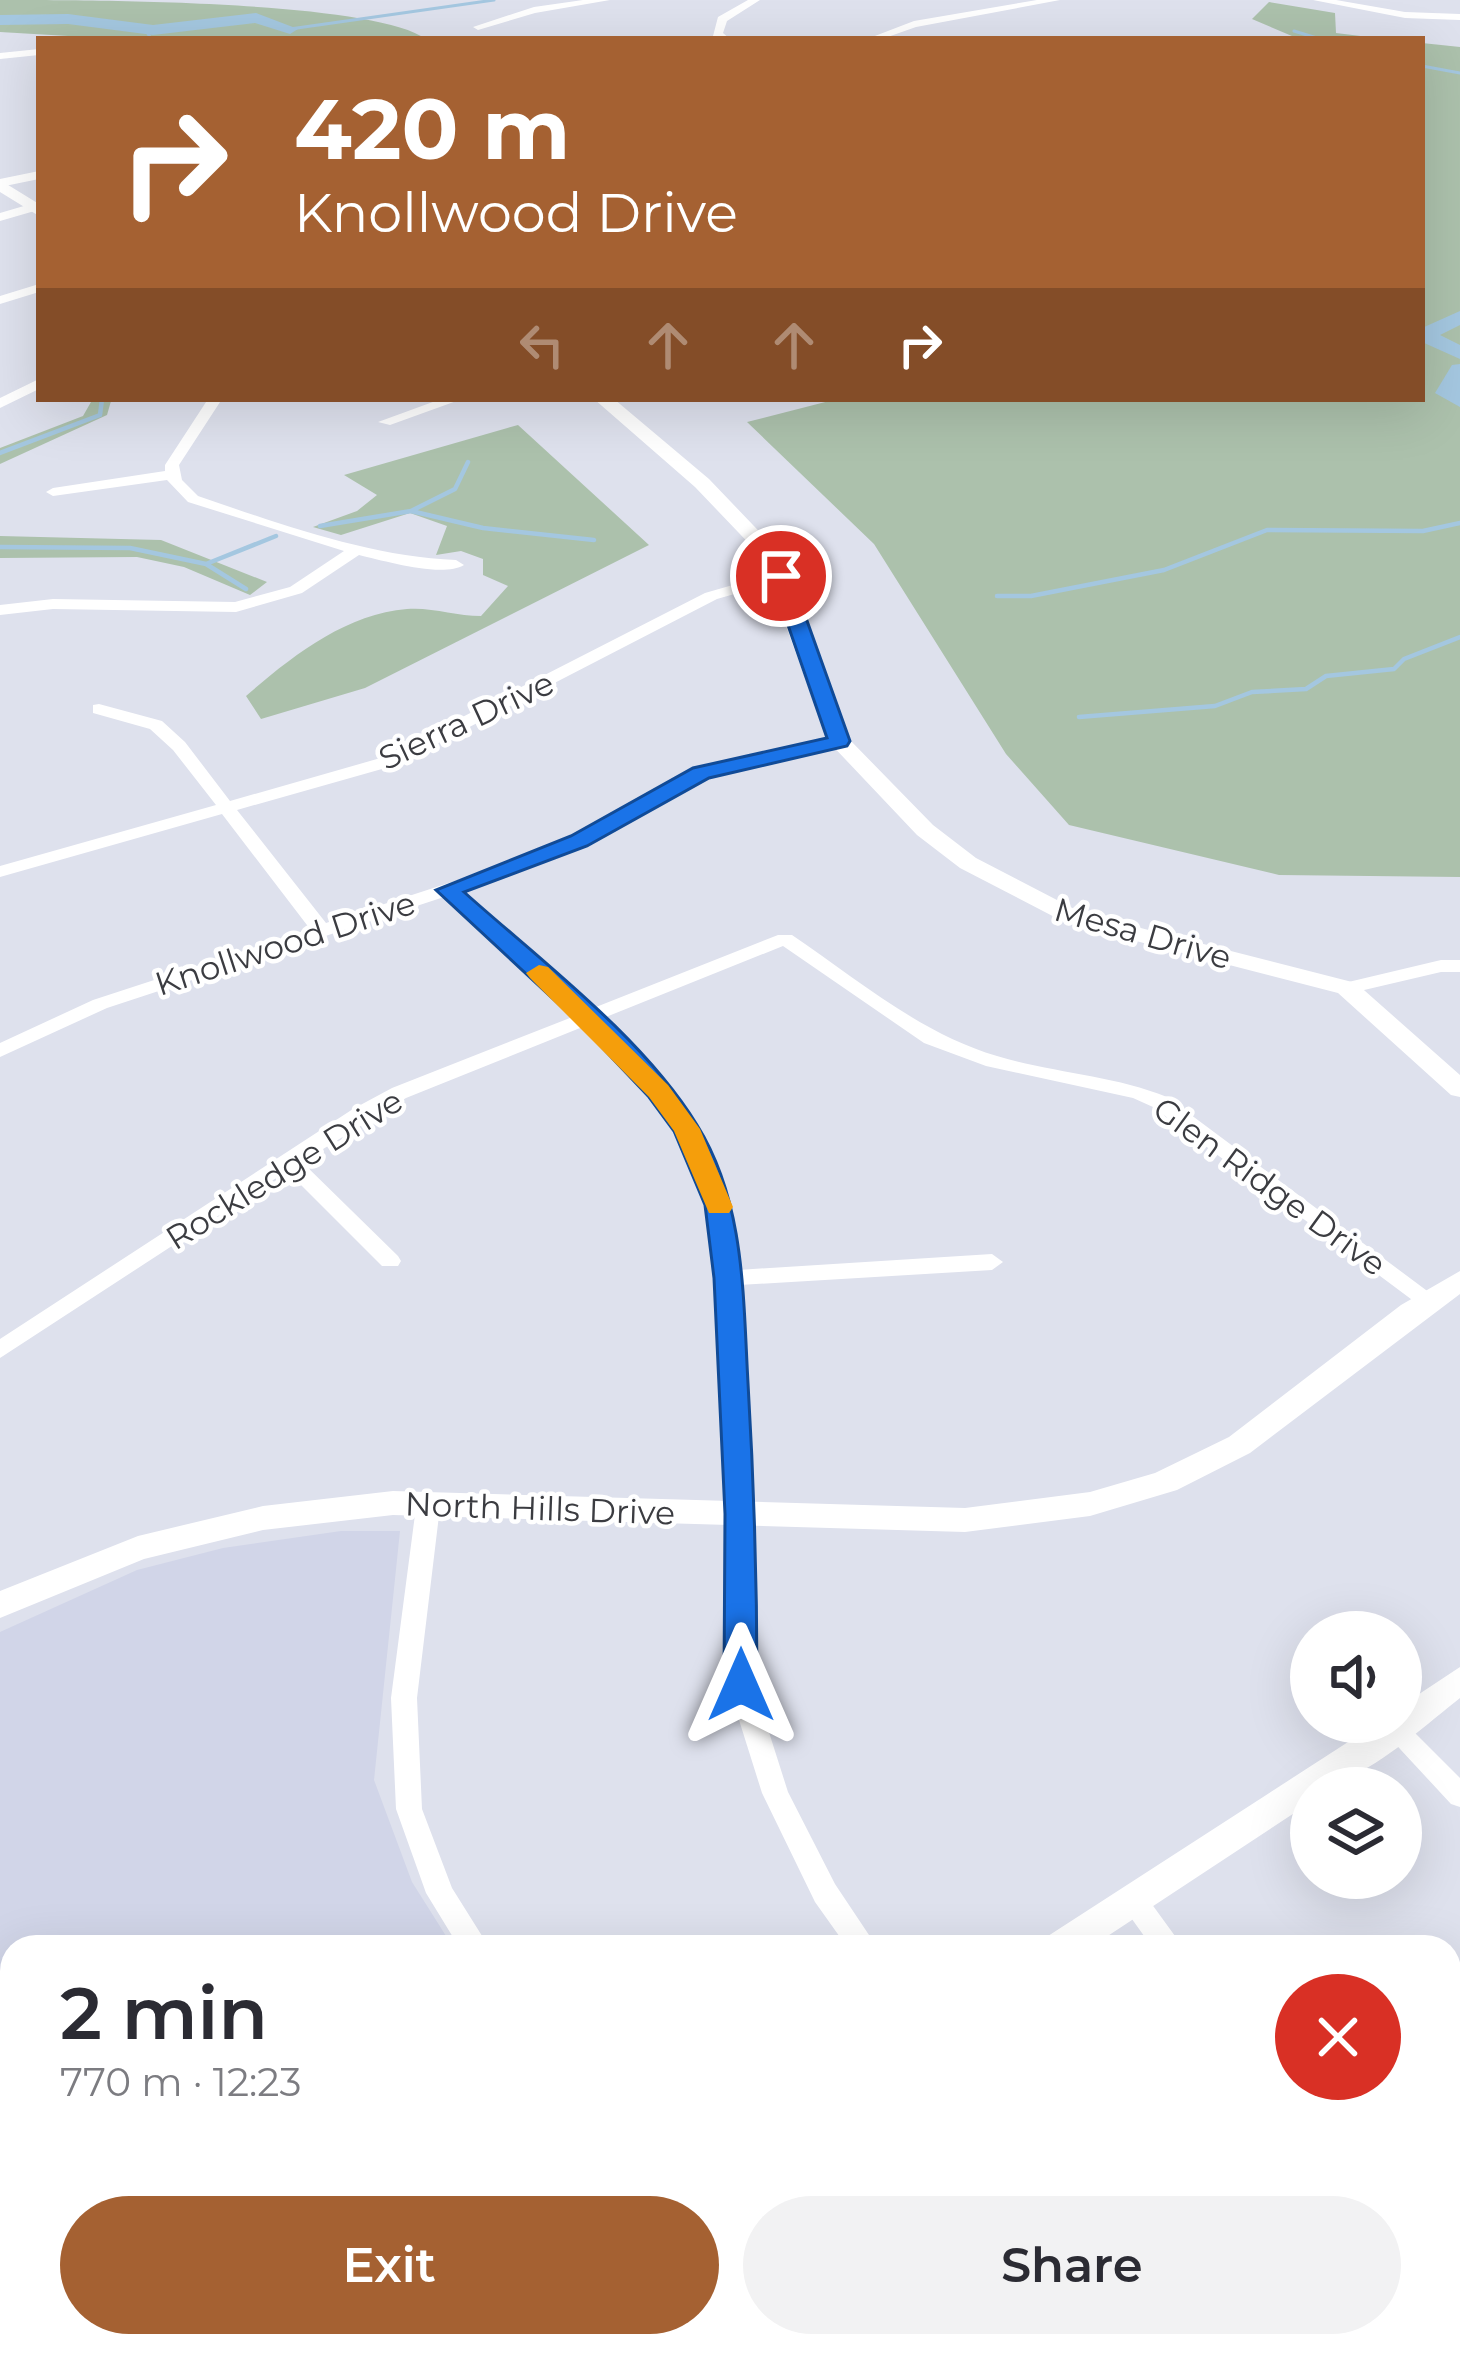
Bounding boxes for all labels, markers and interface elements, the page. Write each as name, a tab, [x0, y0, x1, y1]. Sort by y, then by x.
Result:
text: 420 m	[294, 78, 570, 180]
icon: right	[96, 84, 252, 240]
text: Knollwood Drive	[294, 180, 738, 246]
icon: left	[509, 312, 575, 378]
icon: ahead	[635, 312, 701, 378]
icon: ahead	[761, 312, 827, 378]
icon: right	[887, 312, 953, 378]
pin	[730, 525, 832, 627]
icon: arrive	[748, 543, 814, 609]
street label: Sierra Drive	[372, 662, 560, 778]
street label: Knollwood Drive	[150, 882, 420, 1004]
street label: Mesa Drive	[1050, 889, 1236, 977]
street label: Rockledge Drive	[158, 1080, 410, 1258]
street label: Glen Ridge Drive	[1146, 1088, 1394, 1284]
street label: North Hills Drive	[404, 1483, 676, 1533]
map controls	[1290, 1611, 1422, 1899]
button: sound	[1290, 1611, 1422, 1743]
position arrow	[678, 1622, 804, 1748]
button: layers	[1290, 1767, 1422, 1899]
text: 2 min	[60, 1969, 268, 2057]
button: close	[1275, 1974, 1401, 2100]
text: 770 m · 12:23	[60, 2058, 302, 2106]
button: Exit	[60, 2196, 719, 2334]
button: Share	[743, 2196, 1401, 2334]

